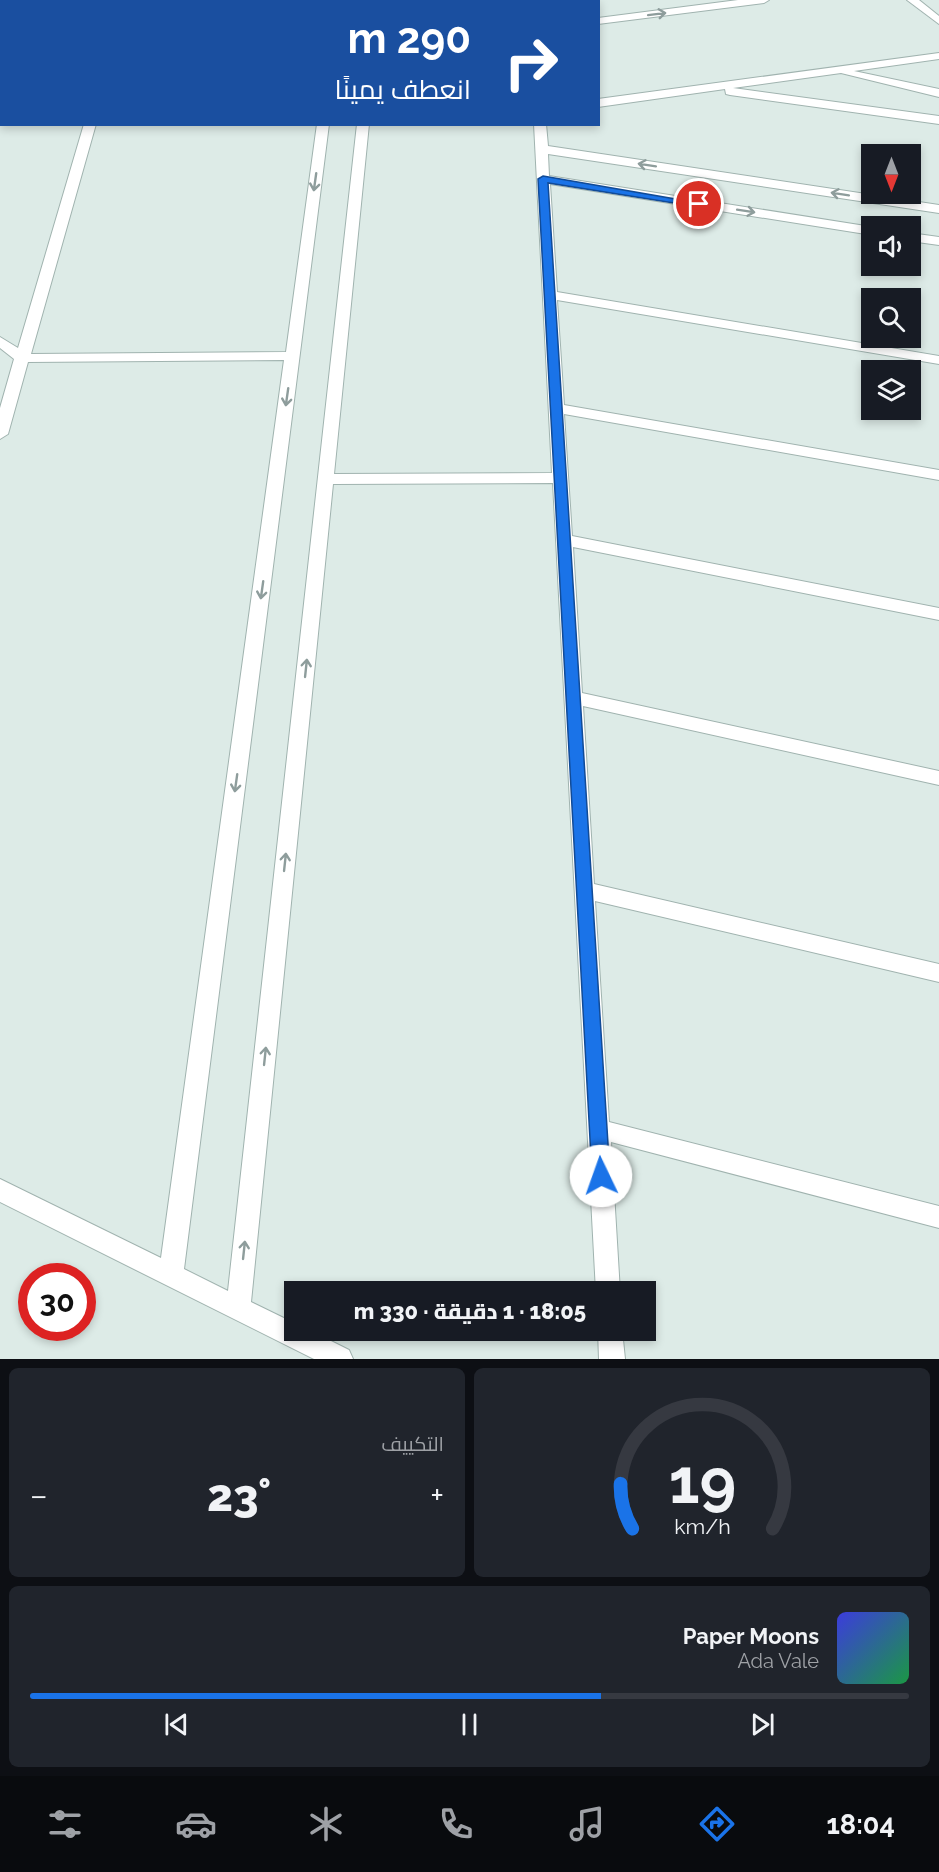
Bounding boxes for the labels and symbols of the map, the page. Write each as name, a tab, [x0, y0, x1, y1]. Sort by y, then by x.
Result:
one-way arrow	[646, 8, 666, 19]
north arrow	[861, 144, 921, 204]
one-way arrow	[637, 159, 657, 170]
one-way arrow	[310, 172, 321, 192]
pin	[673, 178, 724, 229]
one-way arrow	[830, 188, 850, 199]
one-way arrow	[735, 205, 755, 216]
one-way arrow	[282, 386, 293, 406]
one-way arrow	[256, 580, 267, 599]
one-way arrow	[301, 659, 312, 679]
one-way arrow	[231, 773, 242, 793]
one-way arrow	[280, 853, 291, 873]
one-way arrow	[259, 1047, 270, 1067]
position arrow	[569, 1144, 633, 1208]
one-way arrow	[239, 1241, 250, 1261]
speed limit sign: 30	[18, 1263, 96, 1341]

